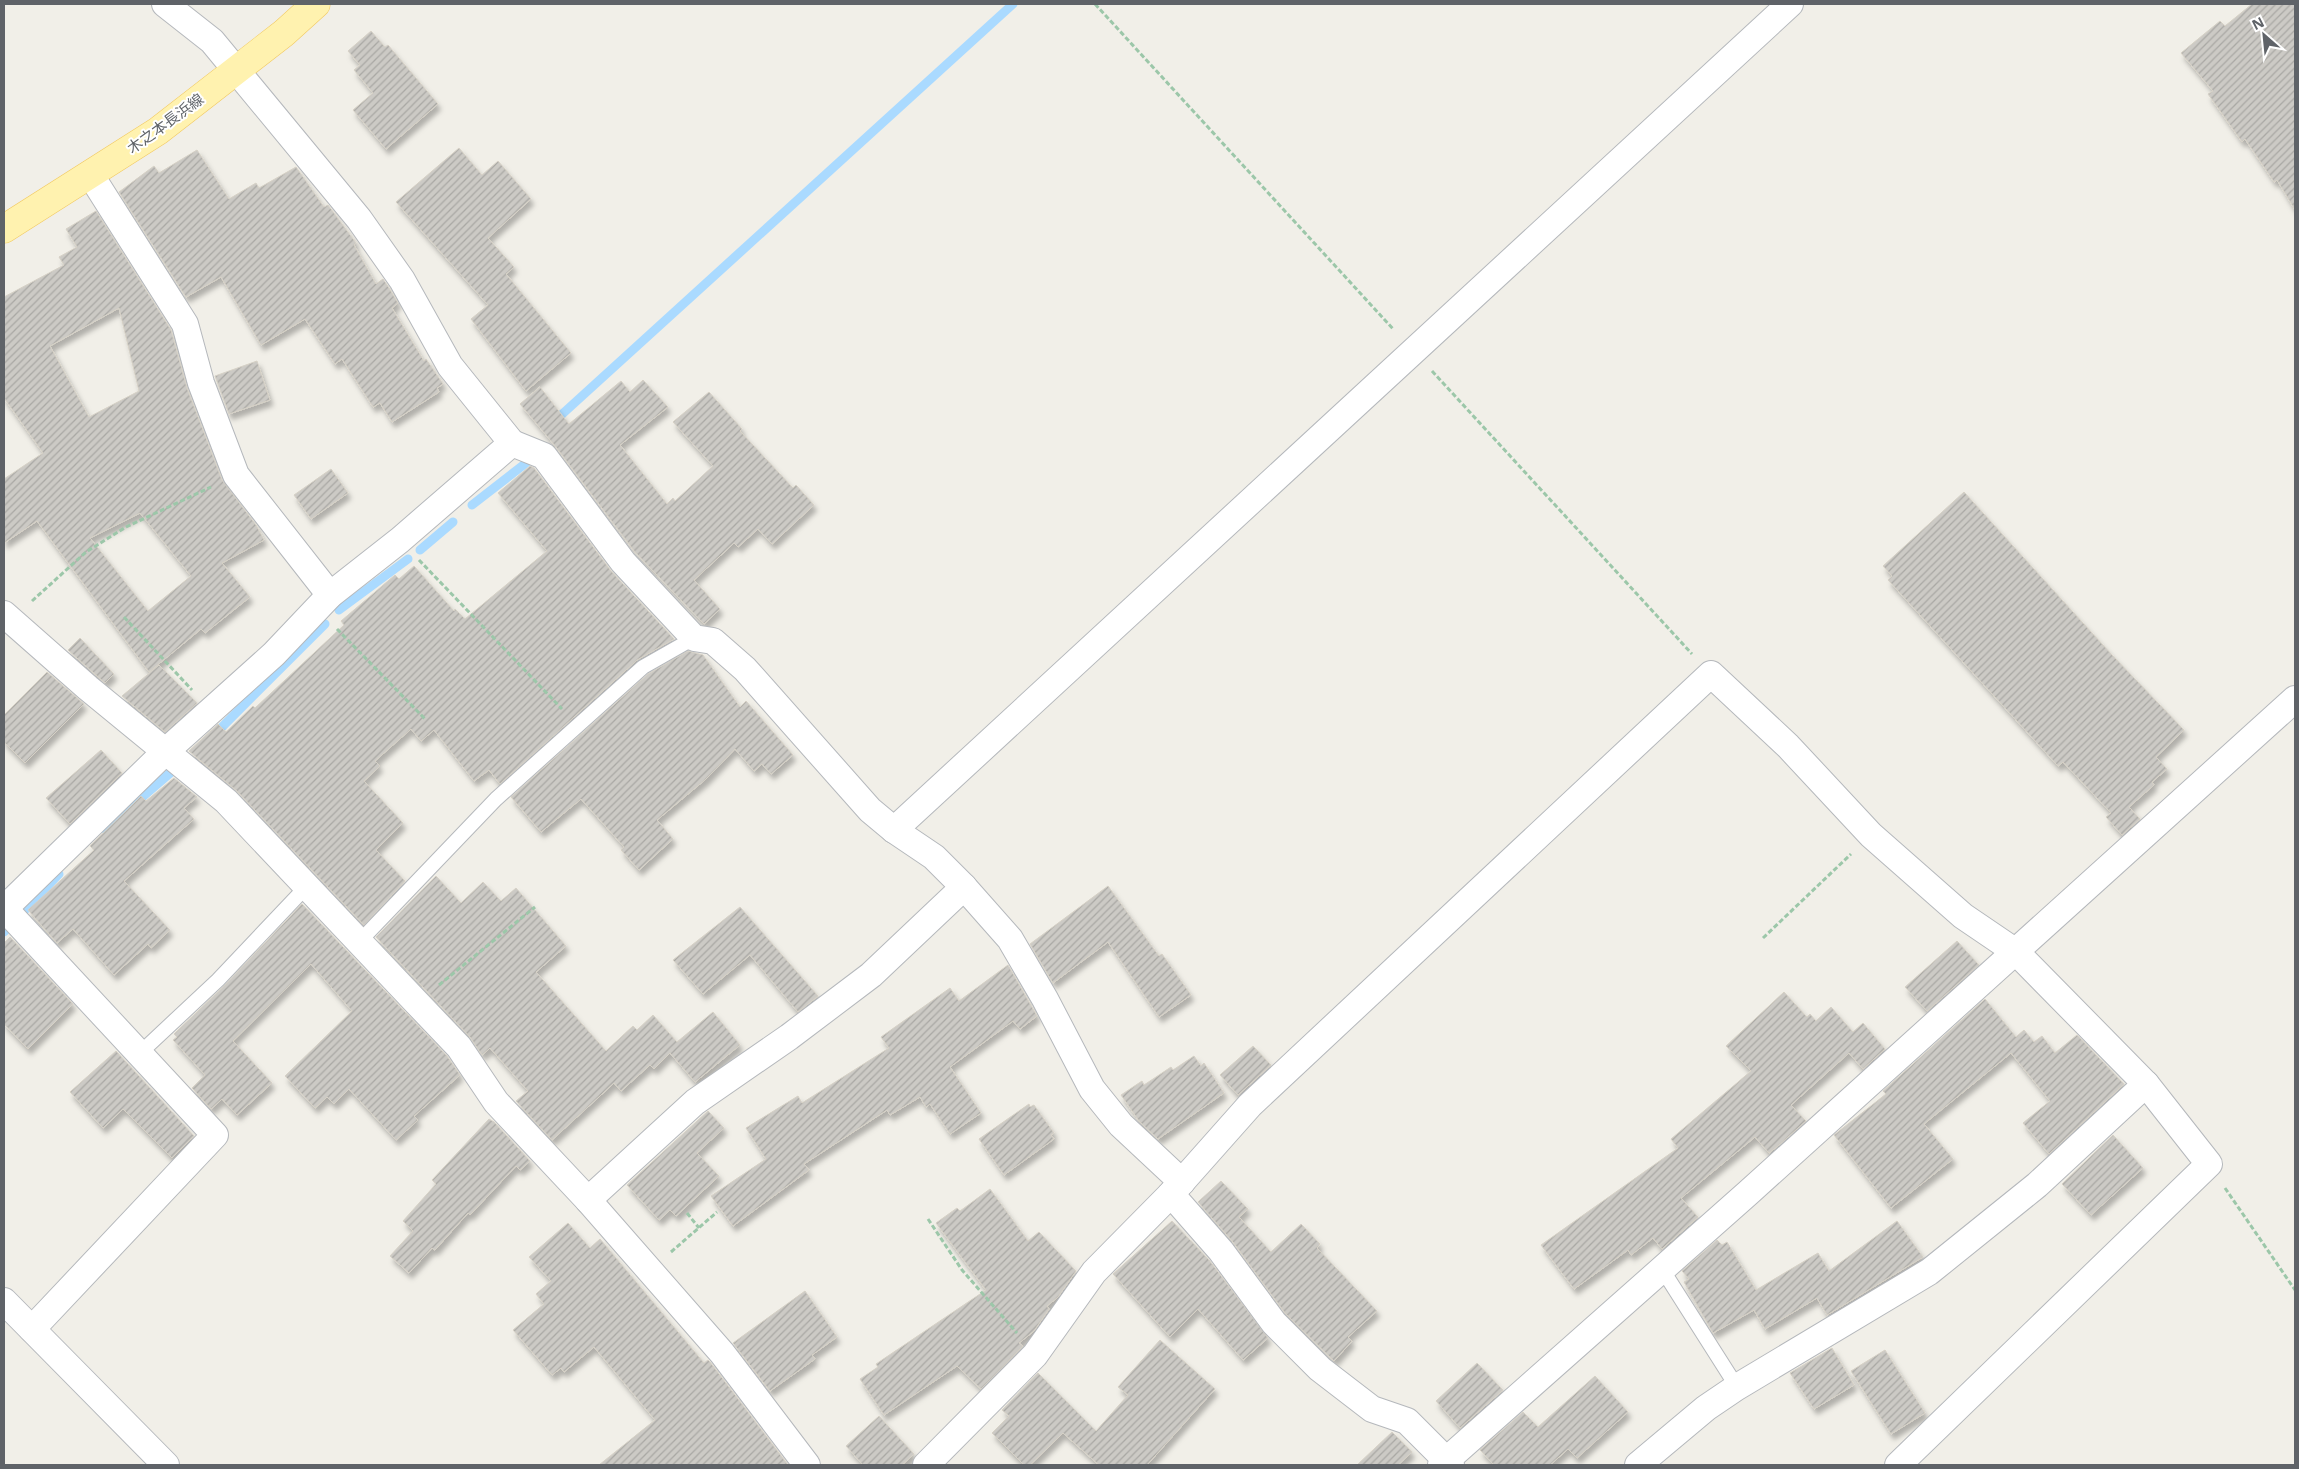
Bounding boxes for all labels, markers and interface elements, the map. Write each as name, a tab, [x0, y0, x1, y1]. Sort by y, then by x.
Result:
north arrow	[2239, 10, 2289, 60]
text: N	[2248, 12, 2267, 34]
street label: 木之本長浜線	[123, 88, 207, 158]

